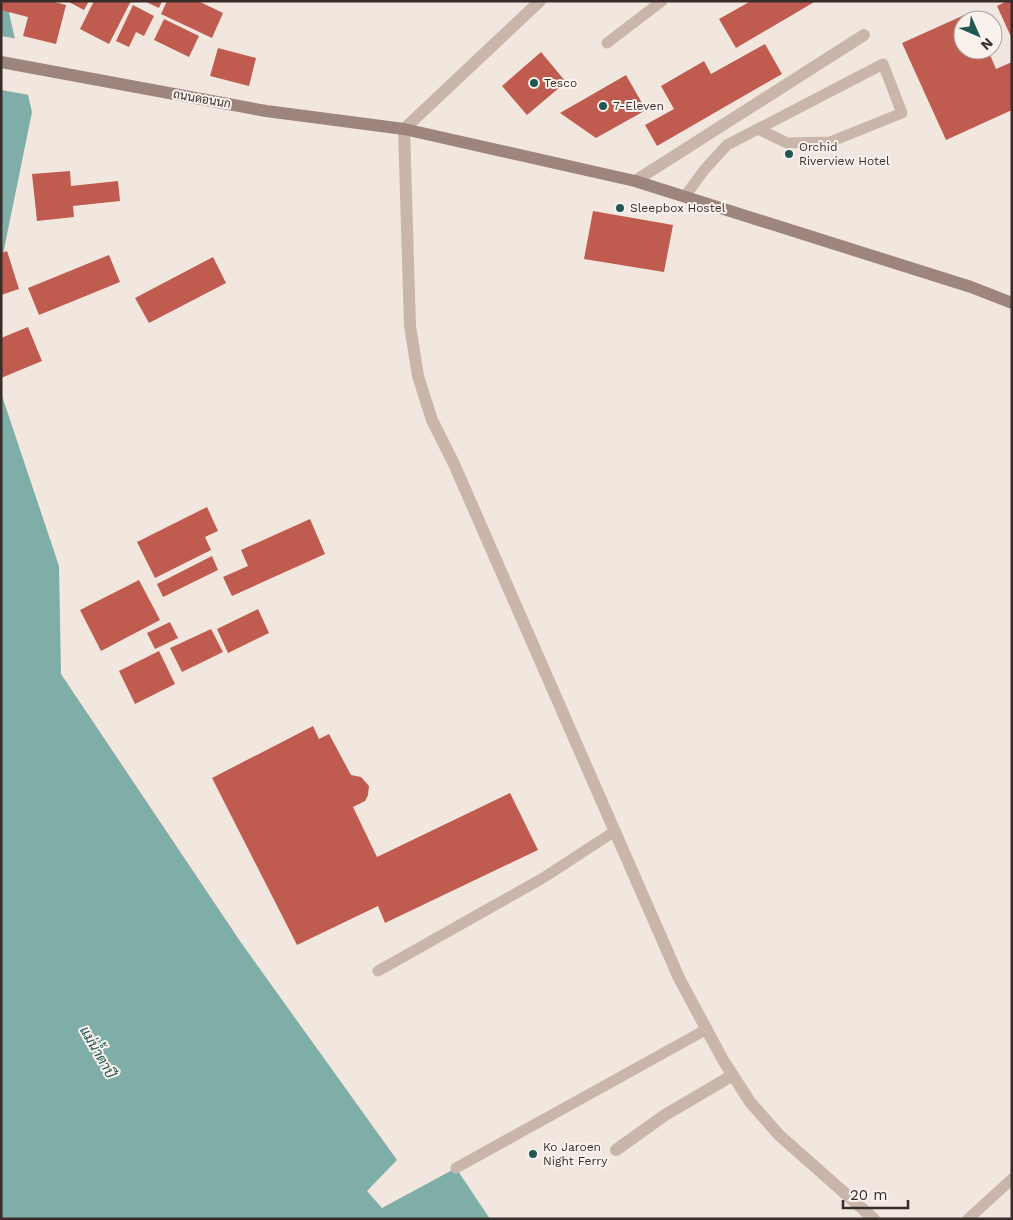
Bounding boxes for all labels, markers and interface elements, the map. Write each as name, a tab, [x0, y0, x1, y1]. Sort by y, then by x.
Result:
north arrow	[953, 10, 1003, 60]
text: N	[978, 35, 997, 54]
place label: Tesco	[544, 76, 577, 90]
marker: Tesco	[528, 77, 540, 89]
street label: ถนนดอนนก	[172, 87, 232, 111]
place label: 7-Eleven	[613, 99, 664, 113]
marker: 7-Eleven	[597, 100, 609, 112]
place label: Orchid Riverview Hotel	[799, 140, 890, 168]
marker: Orchid Riverview Hotel	[783, 148, 795, 160]
place label: Sleepbox Hostel	[630, 201, 726, 215]
marker: Sleepbox Hostel	[614, 202, 626, 214]
water label: แม่น้ำตาปี	[77, 1021, 123, 1081]
place label: Ko Jaroen Night Ferry	[543, 1140, 608, 1168]
marker: Ko Jaroen Night Ferry	[527, 1148, 539, 1160]
scale bar	[843, 1178, 908, 1210]
text: 20 m	[850, 1186, 888, 1204]

